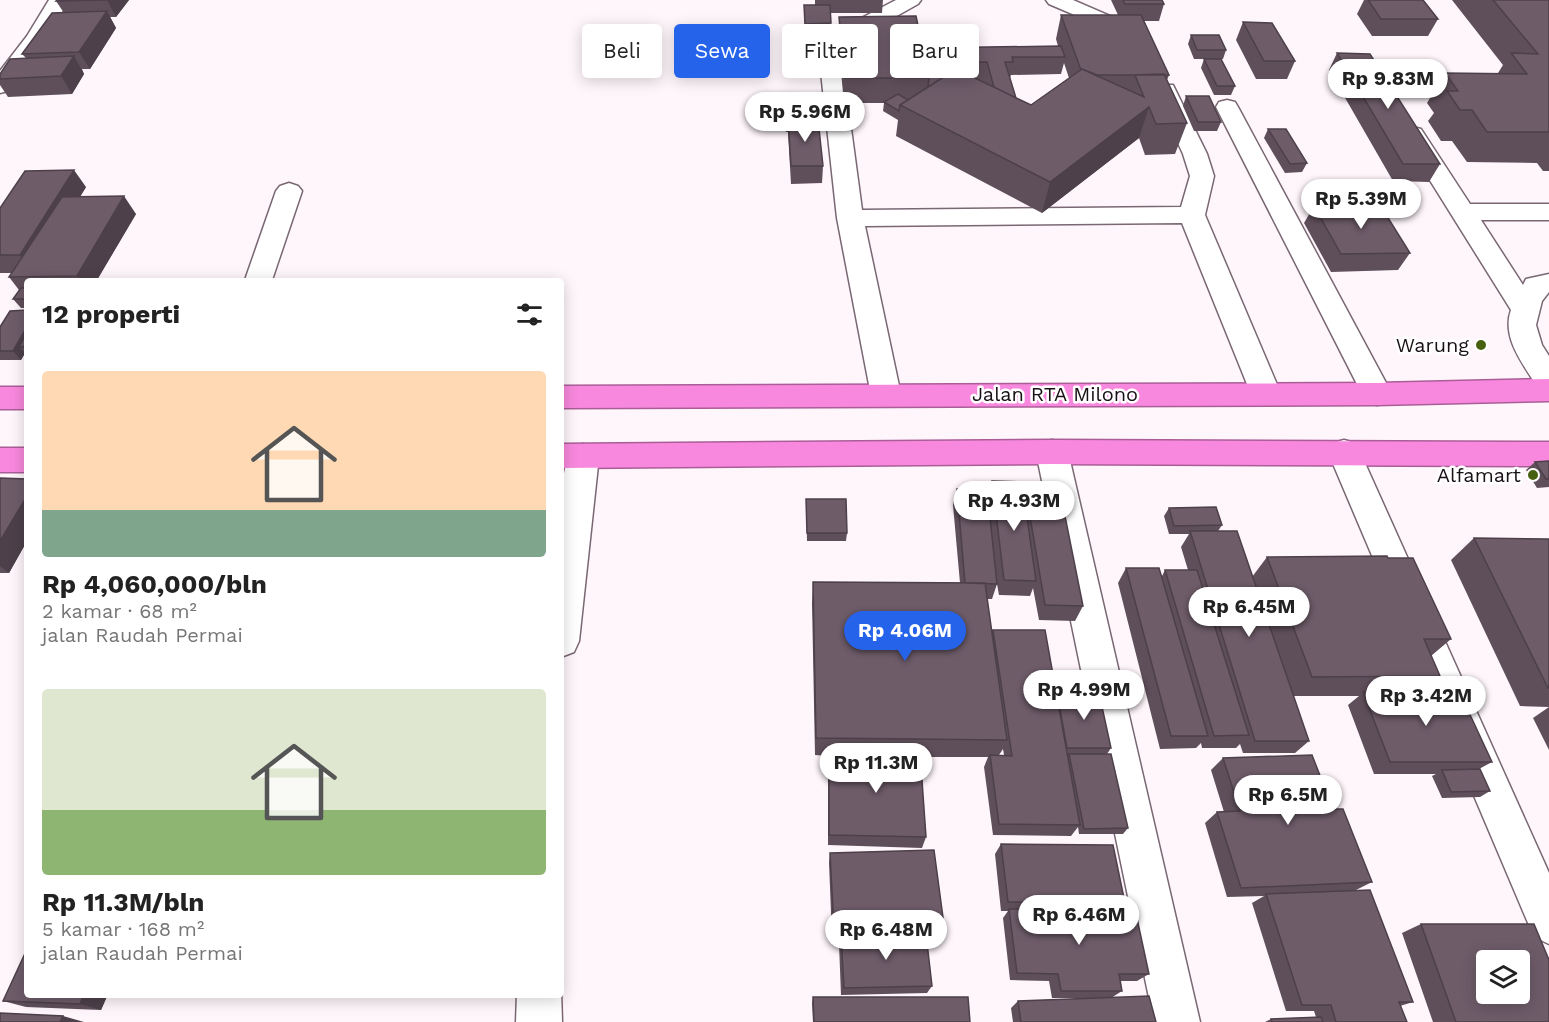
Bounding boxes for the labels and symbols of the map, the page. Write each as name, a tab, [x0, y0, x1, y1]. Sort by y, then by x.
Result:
pin: Rp 9.83M	[1326, 59, 1450, 110]
pin: Rp 5.96M	[743, 92, 867, 143]
pin: Rp 5.39M	[1299, 179, 1423, 230]
place label: Warung	[1396, 333, 1469, 357]
marker: Warung	[1474, 338, 1488, 352]
street label: Jalan RTA Milono	[972, 382, 1138, 406]
place label: Alfamart	[1437, 463, 1522, 487]
marker: Alfamart	[1526, 468, 1540, 482]
pin: Rp 4.93M	[952, 481, 1076, 532]
pin: Rp 6.45M	[1187, 587, 1311, 638]
pin: Rp 4.06M	[843, 611, 967, 662]
pin: Rp 4.99M	[1022, 670, 1146, 721]
pin: Rp 3.42M	[1364, 676, 1488, 727]
pin: Rp 11.3M	[814, 743, 938, 794]
pin: Rp 6.5M	[1233, 775, 1343, 826]
pin: Rp 6.46M	[1017, 895, 1141, 946]
pin: Rp 6.48M	[824, 910, 948, 961]

